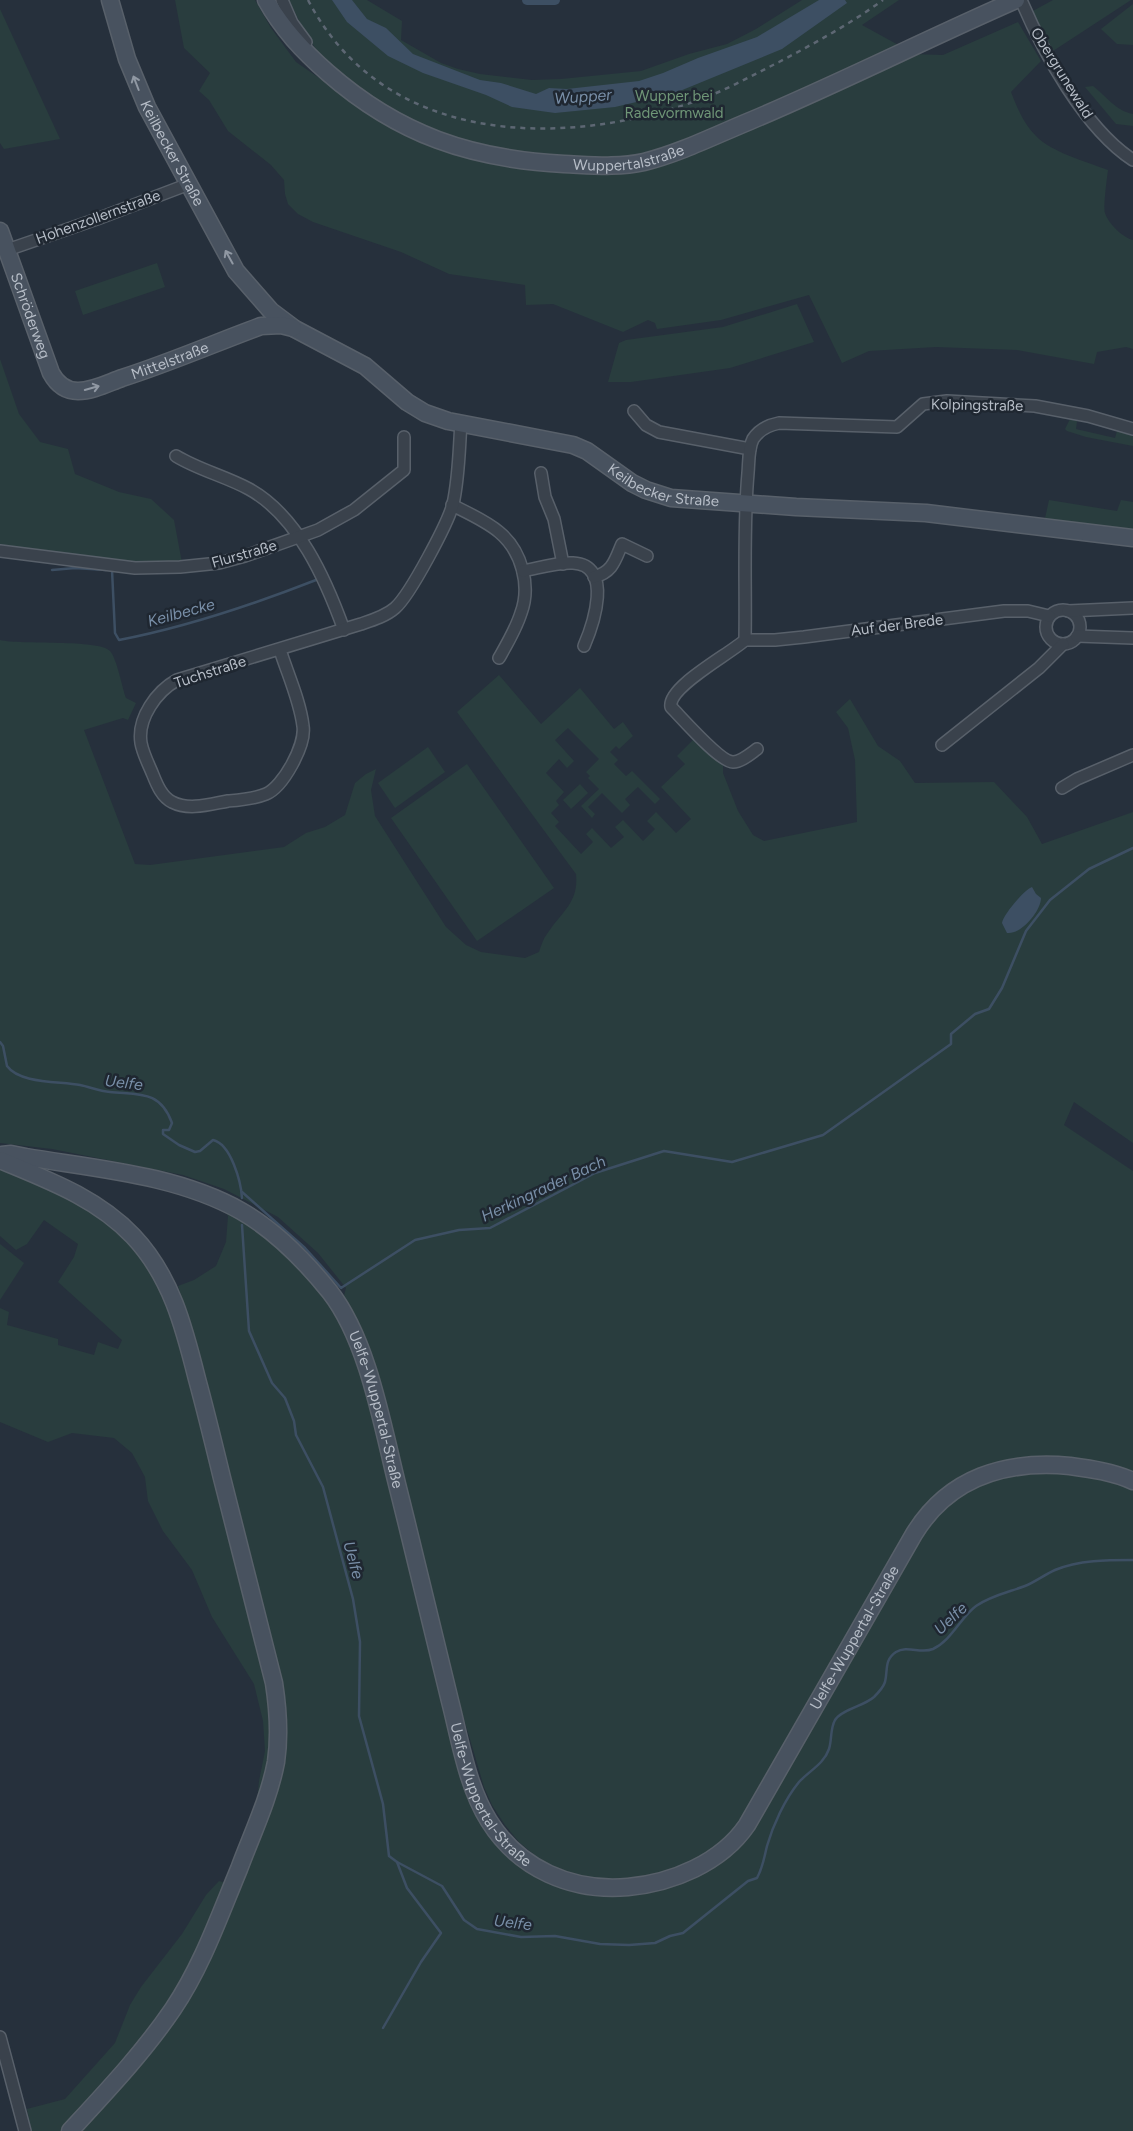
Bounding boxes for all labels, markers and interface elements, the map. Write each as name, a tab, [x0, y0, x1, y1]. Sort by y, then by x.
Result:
street label: Obergrunewald	[1027, 24, 1097, 122]
one-way arrow	[131, 76, 140, 91]
water label: Wupper	[554, 85, 613, 108]
park label: Wupper bei Radevormwald	[624, 87, 724, 122]
street label: Keilbecker Straße	[136, 98, 208, 209]
street label: Wuppertalstraße	[573, 141, 687, 175]
street label: Hohenzollernstraße	[33, 186, 163, 248]
one-way arrow	[223, 251, 233, 265]
street label: Schröderweg	[7, 270, 54, 361]
street label: Mittelstraße	[129, 338, 211, 383]
one-way arrow	[84, 382, 100, 392]
street label: Kolpingstraße	[931, 395, 1023, 415]
street label: Keilbecker Straße	[604, 460, 720, 510]
street label: Flurstraße	[209, 536, 279, 572]
water label: Keilbecke	[145, 594, 217, 631]
street label: Auf der Brede	[850, 610, 944, 640]
street label: Tuchstraße	[172, 652, 248, 692]
water label: Uelfe	[104, 1071, 144, 1094]
water label: Herkingrader Bach	[478, 1151, 609, 1226]
street label: Uelfe-Wuppertal-Straße	[345, 1328, 407, 1490]
water label: Uelfe	[339, 1539, 368, 1581]
street label: Uelfe-Wuppertal-Straße	[806, 1562, 903, 1713]
water label: Uelfe	[930, 1598, 971, 1638]
street label: Uelfe-Wuppertal-Straße	[447, 1721, 535, 1871]
water label: Uelfe	[493, 1911, 533, 1934]

